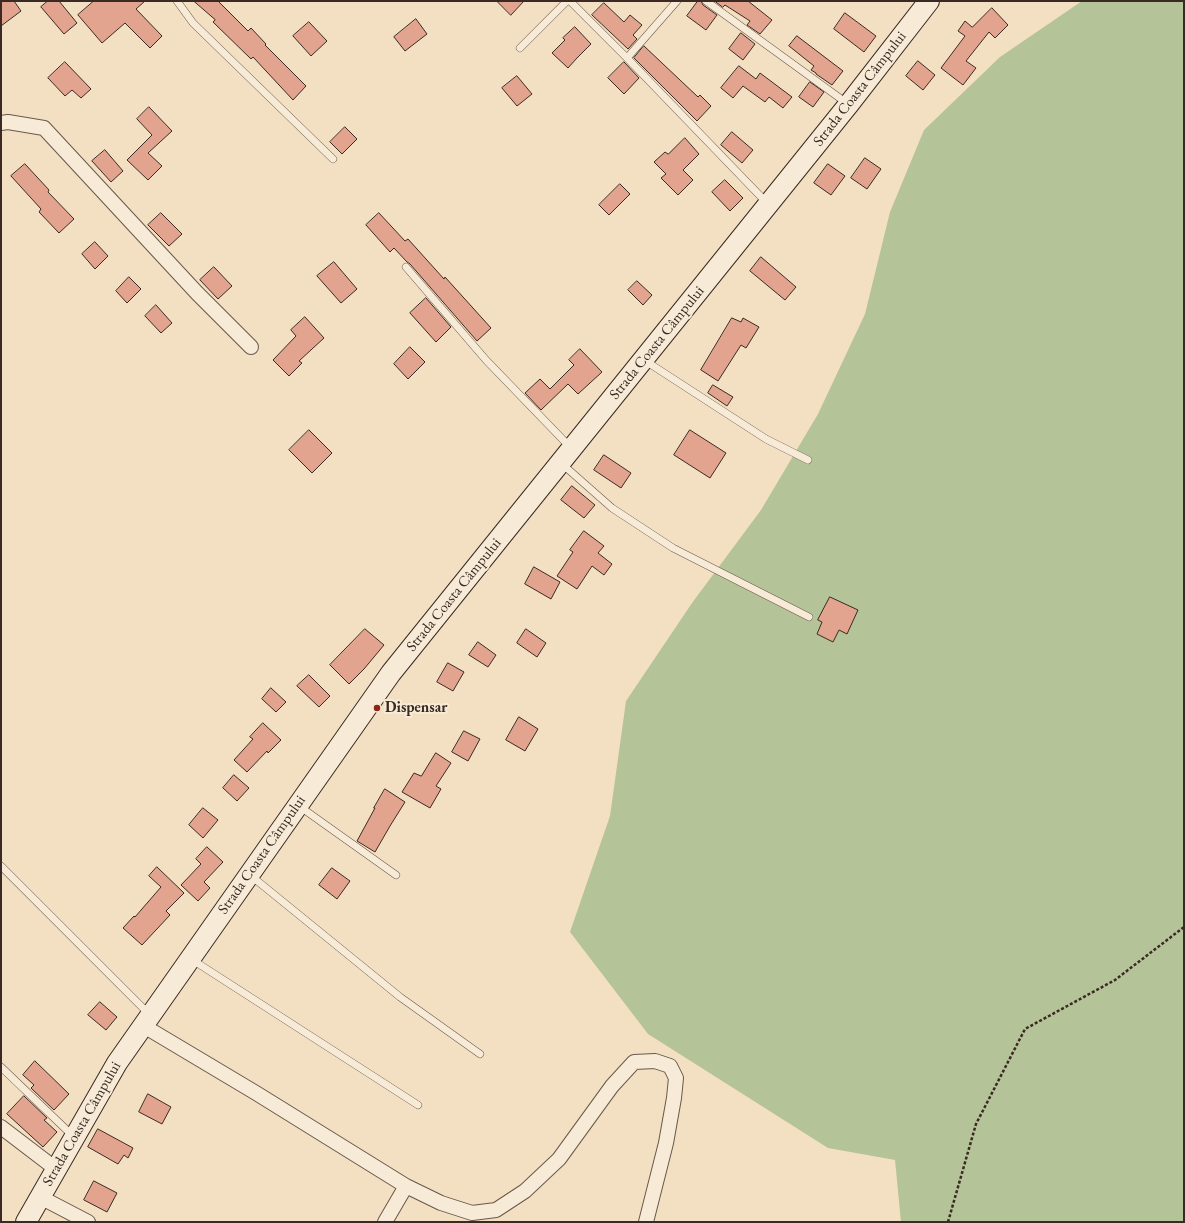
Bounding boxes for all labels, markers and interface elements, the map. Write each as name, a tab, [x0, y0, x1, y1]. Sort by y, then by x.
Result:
street label: Strada Coasta Câmpului	[810, 28, 910, 150]
street label: Strada Coasta Câmpului	[606, 283, 708, 403]
street label: Strada Coasta Câmpului	[403, 535, 505, 655]
place label: Dispensar	[385, 699, 448, 717]
marker: Dispensar	[372, 703, 382, 713]
street label: Strada Coasta Câmpului	[214, 792, 310, 918]
street label: Strada Coasta Câmpului	[39, 1059, 125, 1189]

